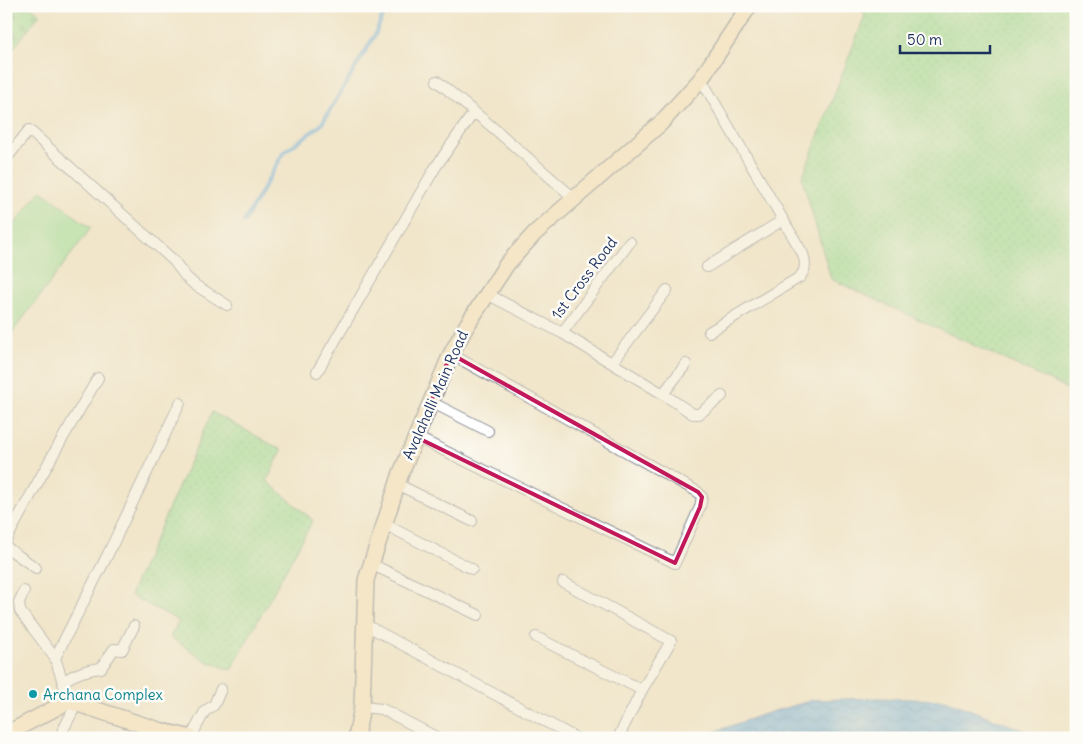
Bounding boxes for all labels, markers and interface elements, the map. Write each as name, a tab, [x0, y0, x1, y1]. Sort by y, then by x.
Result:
scale bar	[900, 22, 990, 54]
text: 50 m	[907, 30, 942, 49]
street label: 1st Cross Road	[547, 233, 621, 323]
street label: Avalahalli Main Road	[398, 327, 472, 463]
place label: Archana Complex	[43, 685, 164, 704]
marker: Archana Complex	[27, 688, 39, 700]

